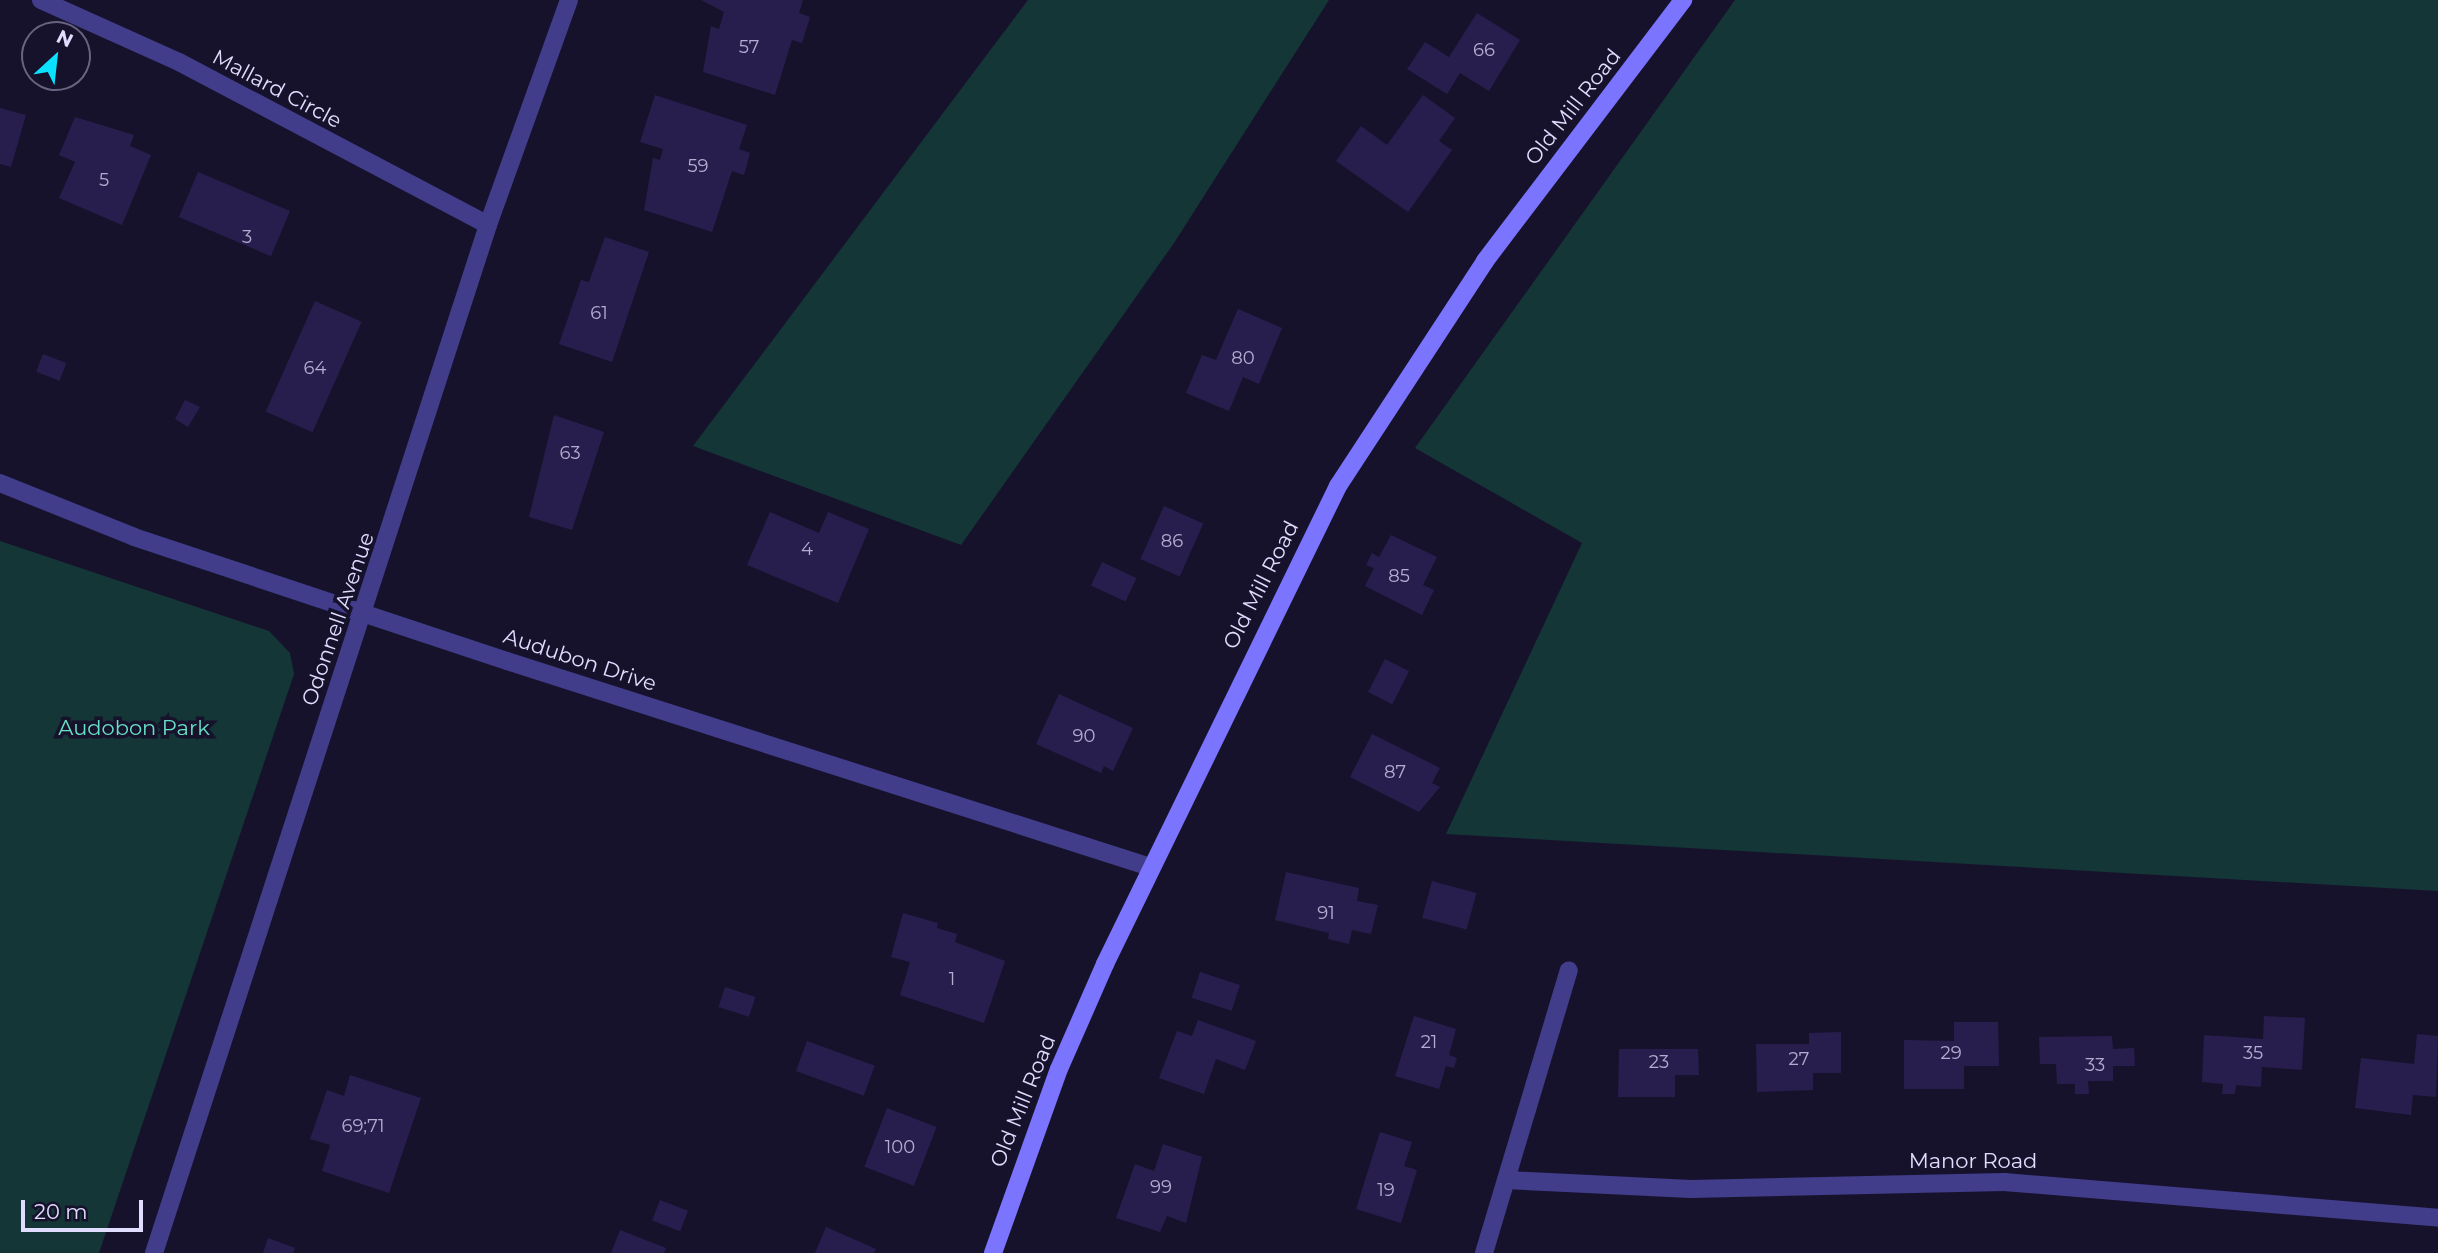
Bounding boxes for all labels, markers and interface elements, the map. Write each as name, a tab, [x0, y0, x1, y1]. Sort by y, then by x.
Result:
north arrow	[21, 21, 91, 91]
text: N	[53, 25, 77, 52]
house number: 57	[739, 36, 759, 58]
house number: 66	[1473, 39, 1495, 61]
street label: Mallard Circle	[208, 44, 346, 134]
street label: Old Mill Road	[1520, 44, 1626, 170]
house number: 59	[687, 155, 709, 177]
house number: 5	[99, 169, 109, 191]
house number: 3	[242, 226, 252, 248]
house number: 61	[590, 302, 608, 324]
house number: 80	[1231, 347, 1255, 369]
house number: 64	[304, 357, 326, 379]
house number: 63	[559, 442, 581, 464]
street label: Old Mill Road	[1218, 517, 1304, 653]
street label: Odonnell Avenue	[296, 529, 380, 709]
house number: 86	[1161, 530, 1183, 552]
house number: 4	[801, 538, 813, 560]
house number: 85	[1388, 565, 1410, 587]
street label: Audubon Drive	[500, 623, 660, 697]
park label: Audobon Park	[58, 715, 210, 741]
house number: 90	[1073, 725, 1095, 747]
house number: 87	[1384, 761, 1406, 783]
house number: 91	[1317, 902, 1335, 924]
house number: 1	[949, 968, 955, 990]
street label: Old Mill Road	[985, 1031, 1061, 1171]
house number: 21	[1421, 1031, 1437, 1053]
house number: 29	[1940, 1042, 1962, 1064]
house number: 35	[2243, 1042, 2263, 1064]
house number: 27	[1789, 1048, 1809, 1070]
house number: 23	[1649, 1051, 1669, 1073]
house number: 33	[2085, 1054, 2105, 1076]
house number: 69;71	[341, 1115, 385, 1137]
house number: 100	[885, 1136, 915, 1158]
street label: Manor Road	[1909, 1148, 2037, 1174]
house number: 99	[1150, 1176, 1172, 1198]
house number: 19	[1377, 1179, 1395, 1201]
scale bar	[24, 1186, 147, 1230]
text: 20 m	[34, 1199, 88, 1224]

